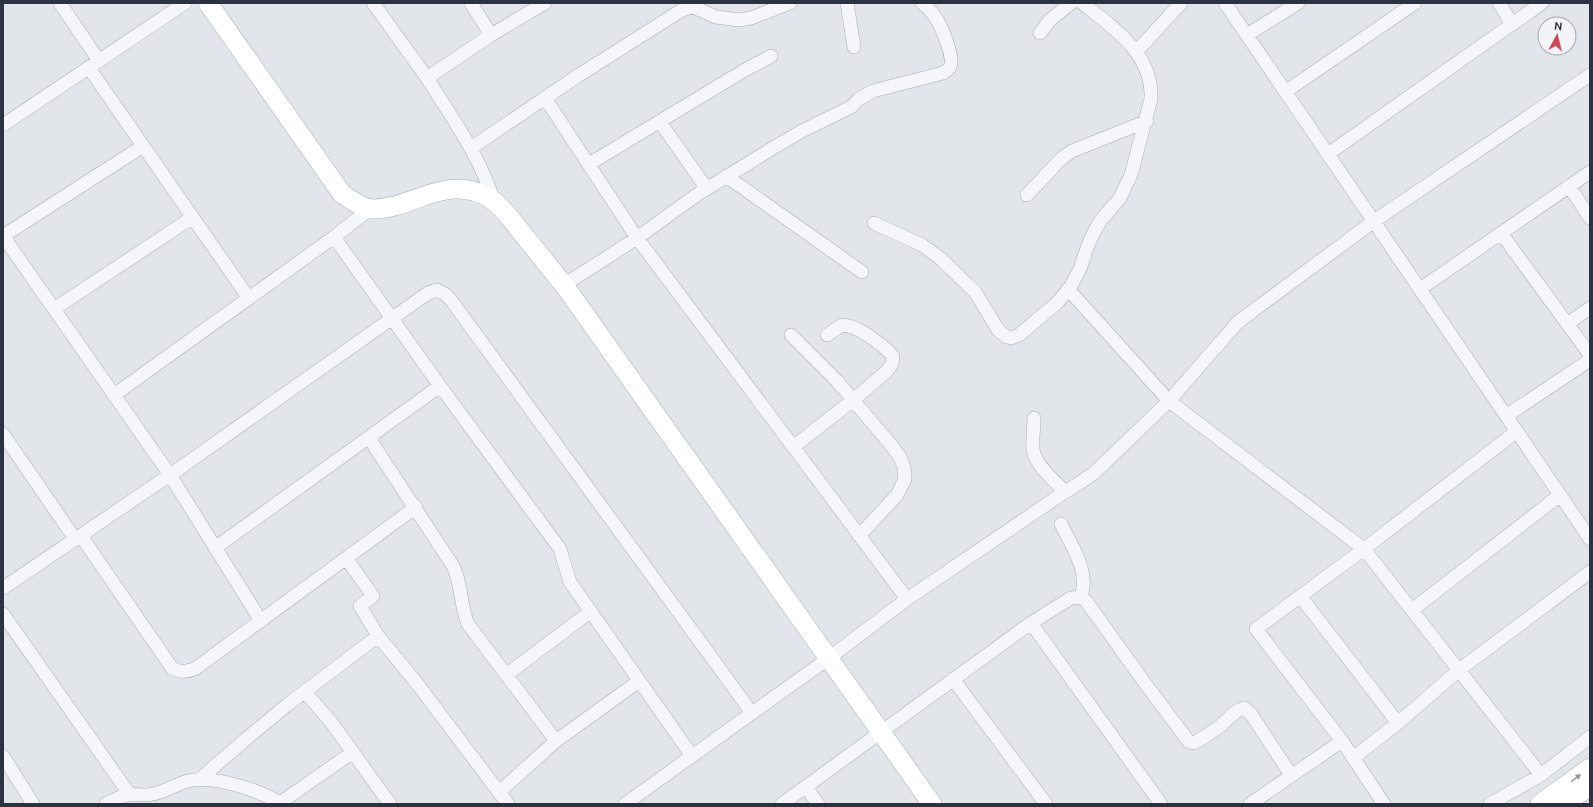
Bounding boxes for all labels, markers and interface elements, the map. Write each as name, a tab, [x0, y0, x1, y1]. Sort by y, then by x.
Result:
north arrow	[1537, 16, 1577, 56]
text: N	[1553, 20, 1563, 33]
one-way arrow	[1571, 774, 1582, 782]

